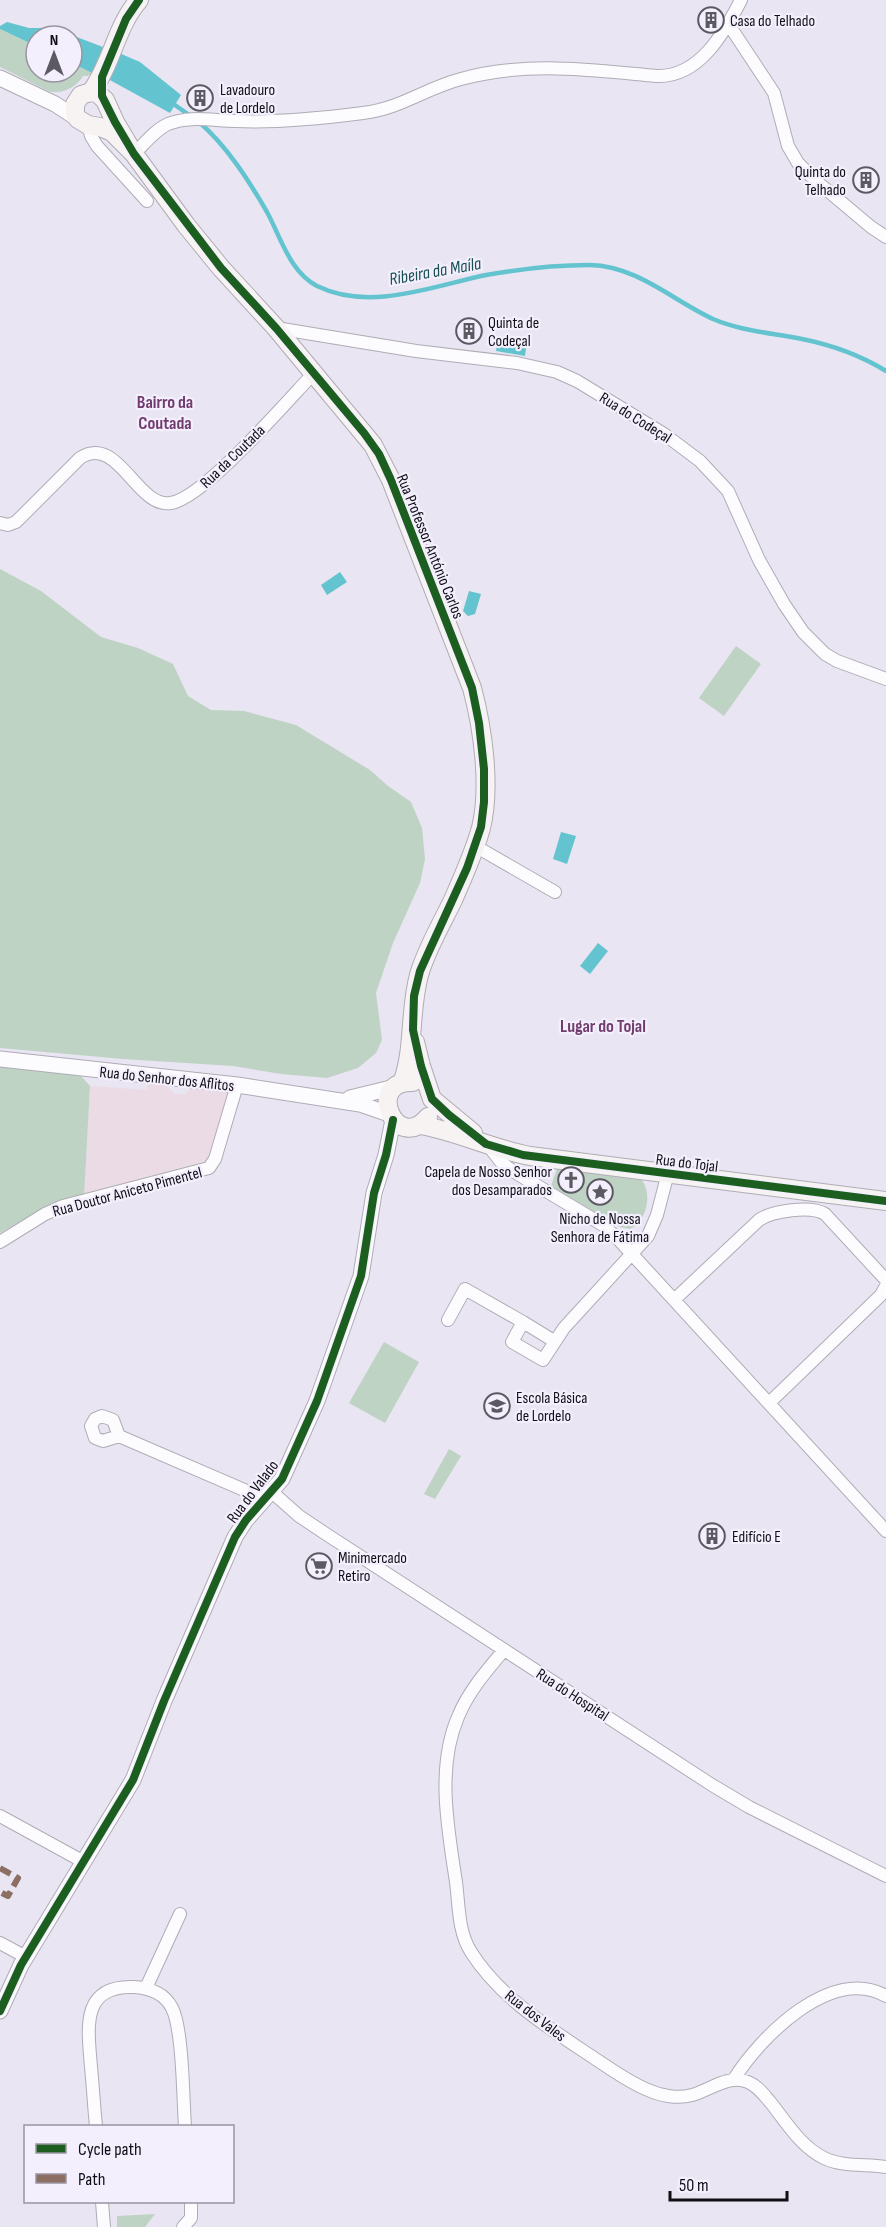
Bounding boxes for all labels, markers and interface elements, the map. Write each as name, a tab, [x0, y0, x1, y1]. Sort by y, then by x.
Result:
building icon: Casa do Telhado	[696, 5, 726, 35]
place label: Casa do Telhado	[730, 12, 815, 31]
north arrow	[24, 24, 84, 84]
text: N	[50, 31, 58, 50]
place label: Lavadouro de Lordelo	[220, 81, 275, 118]
building icon: Lavadouro de Lordelo	[185, 83, 215, 113]
place label: Quinta do Telhado	[795, 163, 846, 200]
building icon: Quinta do Telhado	[851, 165, 881, 195]
water label: Ribeira da Maíla	[387, 253, 483, 290]
place label: Quinta de Codeçal	[488, 314, 539, 351]
building icon: Quinta de Codeçal	[454, 316, 484, 346]
street label: Rua do Codeçal	[596, 389, 675, 448]
district label: Bairro da Coutada	[137, 392, 193, 434]
street label: Rua da Coutada	[197, 421, 269, 493]
street label: Rua Professor António Carlos	[392, 471, 467, 622]
district label: Lugar do Tojal	[560, 1016, 646, 1037]
street label: Rua do Senhor dos Aflitos	[99, 1063, 235, 1096]
street label: Rua do Tojal	[655, 1150, 719, 1177]
street label: Rua Doutor Aniceto Pimentel	[51, 1163, 204, 1222]
place label: Capela de Nosso Senhor dos Desamparados	[424, 1163, 552, 1200]
church icon: Capela de Nosso Senhor dos Desamparados	[556, 1165, 586, 1195]
place icon: Nicho de Nossa Senhora de Fátima	[585, 1177, 615, 1207]
place label: Nicho de Nossa Senhora de Fátima	[551, 1210, 649, 1247]
place label: Escola Básica de Lordelo	[516, 1389, 587, 1426]
school or university icon: Escola Básica de Lordelo	[482, 1391, 512, 1421]
street label: Rua do Valado	[223, 1457, 283, 1527]
building icon: Edifício E	[697, 1521, 727, 1551]
place label: Edifício E	[732, 1528, 781, 1547]
place label: Minimercado Retiro	[338, 1549, 407, 1586]
supermarket icon: Minimercado Retiro	[304, 1551, 334, 1581]
street label: Rua do Hospital	[532, 1665, 612, 1726]
street label: Rua dos Vales	[501, 1986, 570, 2046]
legend	[24, 2125, 234, 2203]
text: Cycle path	[78, 2139, 142, 2160]
scale bar	[670, 2164, 787, 2202]
text: Path	[78, 2169, 106, 2190]
text: 50 m	[679, 2175, 709, 2196]

